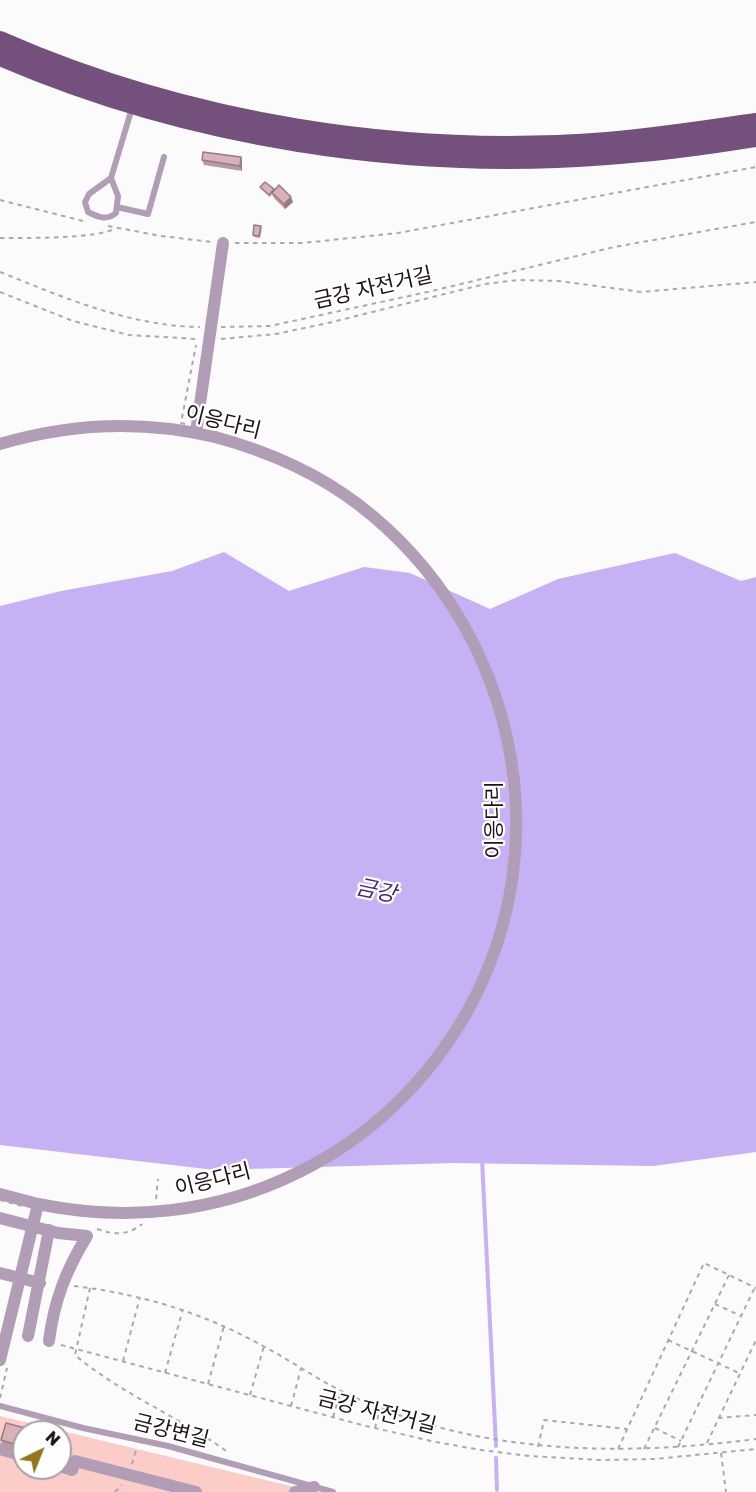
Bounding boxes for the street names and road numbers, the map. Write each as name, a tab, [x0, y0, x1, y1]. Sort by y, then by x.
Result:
street label: 금강 자전거길	[311, 262, 435, 314]
street label: 이응다리	[182, 400, 264, 444]
street label: 이응다리	[481, 781, 507, 859]
street label: 이응다리	[172, 1158, 254, 1202]
street label: 금강 자전거길	[315, 1385, 439, 1439]
street label: 금강변길	[130, 1409, 212, 1453]

